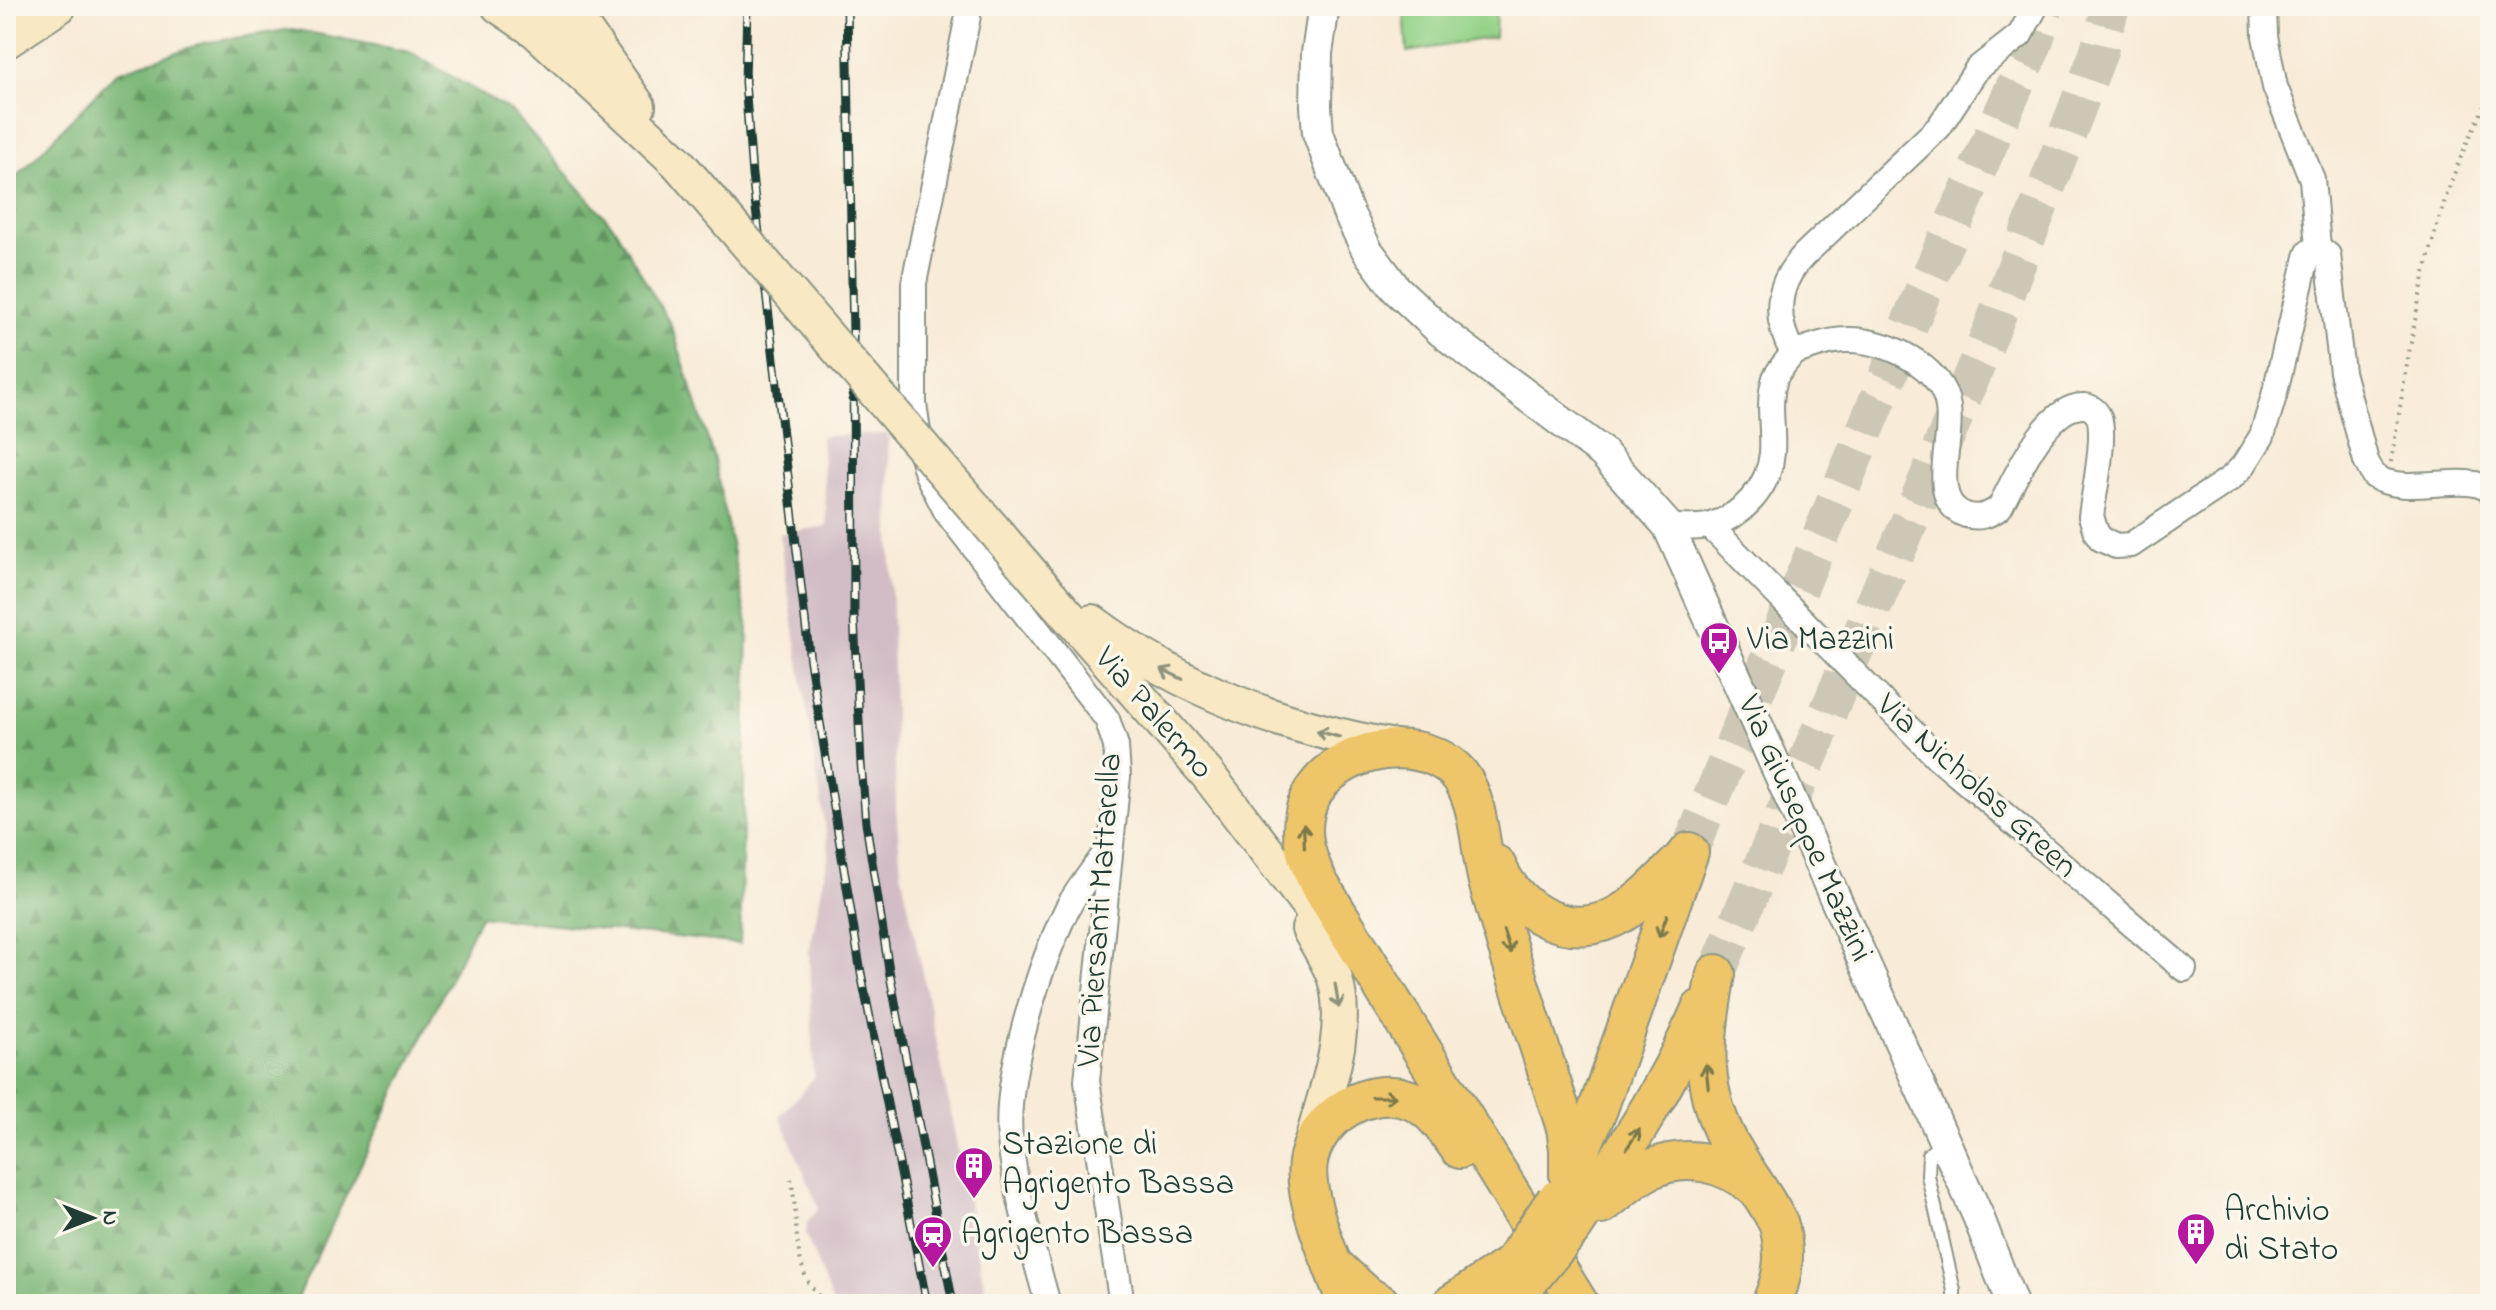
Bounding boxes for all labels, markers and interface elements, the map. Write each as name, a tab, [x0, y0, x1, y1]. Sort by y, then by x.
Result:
place label: Via Mazzini	[1746, 616, 1894, 666]
bus stop icon: Via Mazzini	[1698, 620, 1740, 675]
street label: Via Palermo	[1080, 636, 1225, 792]
one-way arrow	[1160, 666, 1184, 681]
street label: Via Nicholas Green	[1863, 682, 2088, 891]
street label: Via Giuseppe Mazzini	[1722, 687, 1885, 970]
one-way arrow	[1315, 726, 1341, 741]
street label: Via Piersanti Mattarella	[1065, 751, 1137, 1070]
one-way arrow	[1297, 823, 1312, 850]
one-way arrow	[1655, 913, 1669, 938]
one-way arrow	[1500, 928, 1515, 954]
one-way arrow	[1331, 983, 1346, 1008]
one-way arrow	[1700, 1063, 1715, 1090]
one-way arrow	[1371, 1090, 1397, 1105]
place label: Stazione di Agrigento Bassa	[1002, 1121, 1234, 1210]
one-way arrow	[1625, 1128, 1641, 1151]
building icon: Stazione di Agrigento Bassa	[953, 1145, 995, 1200]
north arrow	[52, 1178, 132, 1258]
place label: Archivio di Stato	[2224, 1187, 2338, 1276]
place label: Agrigento Bassa	[961, 1210, 1193, 1260]
text: N	[93, 1211, 125, 1225]
building icon: Archivio di Stato	[2175, 1211, 2217, 1266]
station icon: Agrigento Bassa	[912, 1214, 954, 1269]

